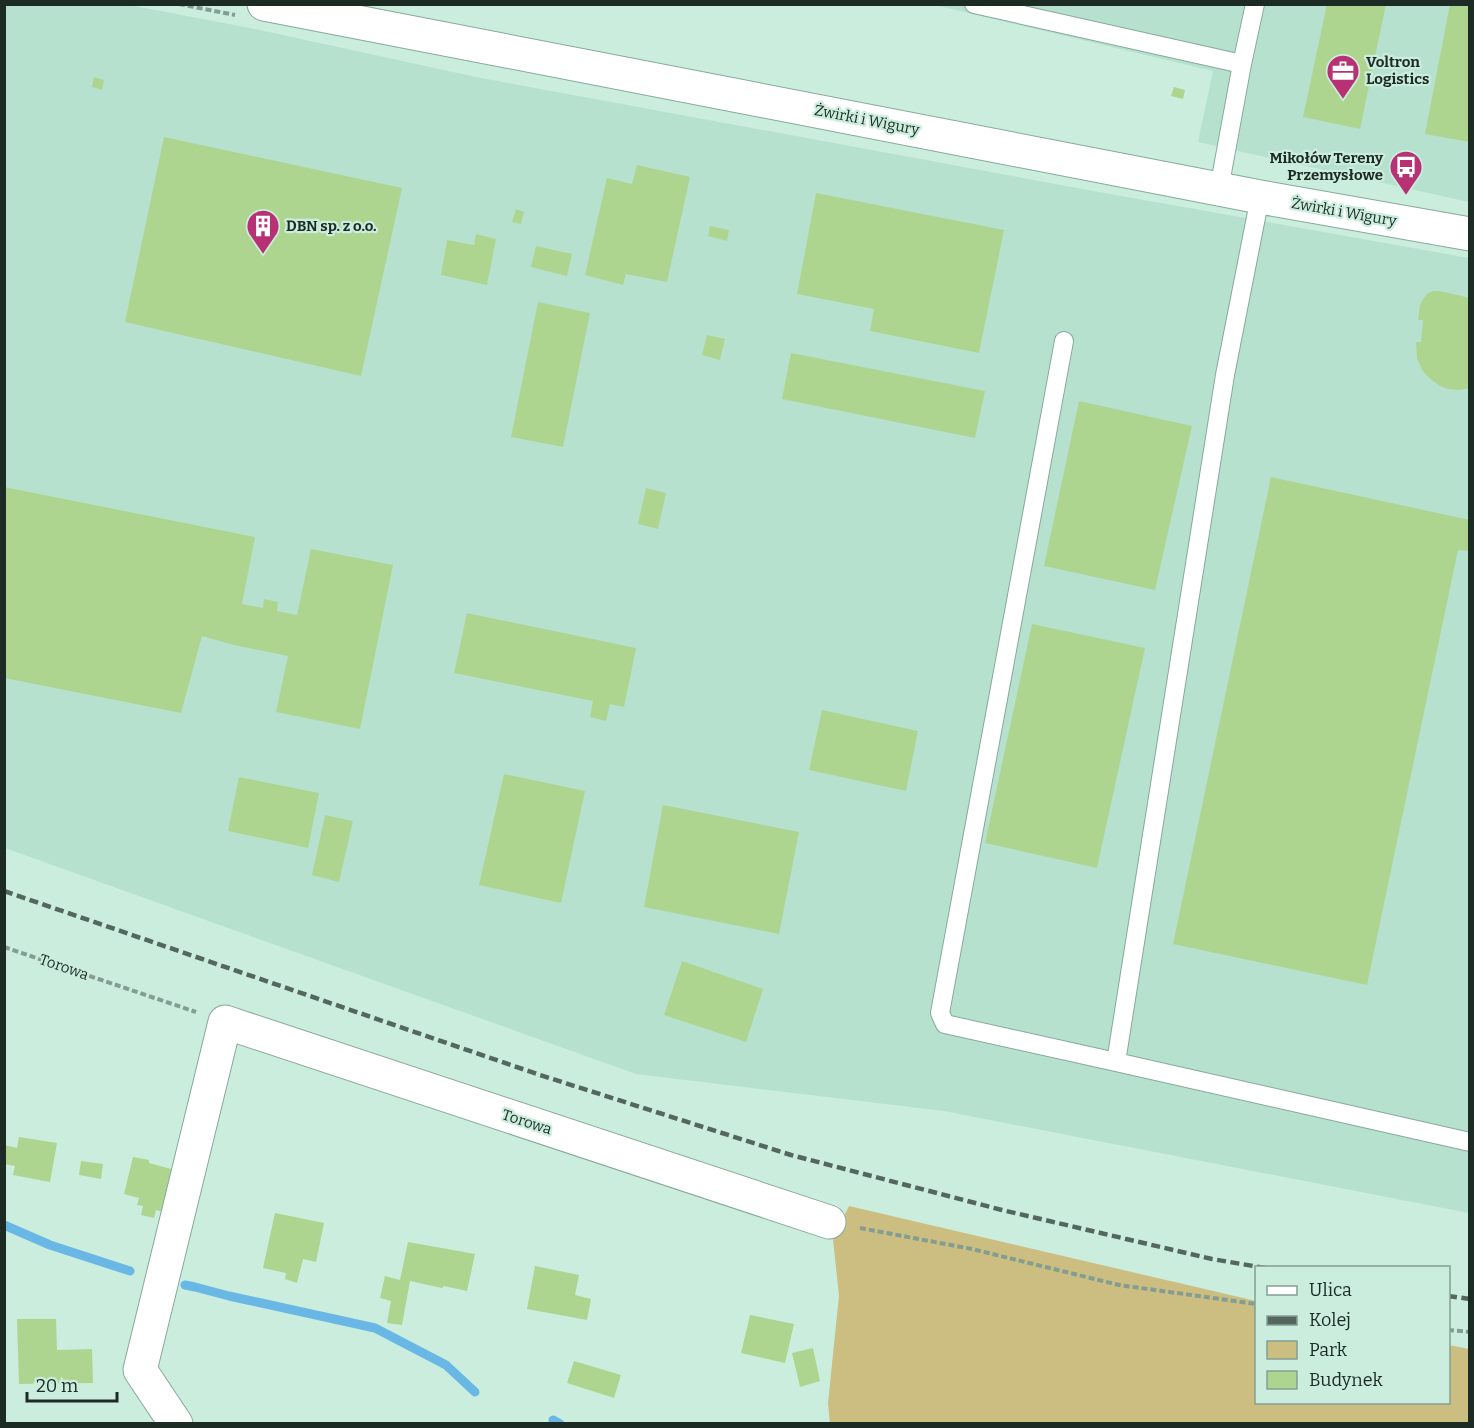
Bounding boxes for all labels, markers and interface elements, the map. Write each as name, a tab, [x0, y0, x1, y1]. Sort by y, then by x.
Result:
office icon: Voltron Logistics	[1325, 53, 1361, 100]
place label: Voltron Logistics	[1366, 53, 1429, 88]
street label: Żwirki i Wigury	[813, 101, 921, 139]
place label: Mikołów Tereny Przemysłowe	[1269, 149, 1384, 184]
bus stop icon: Mikołów Tereny Przemysłowe	[1388, 149, 1424, 196]
street label: Żwirki i Wigury	[1290, 194, 1398, 230]
building icon: DBN sp. z o.o.	[245, 208, 281, 255]
place label: DBN sp. z o.o.	[286, 217, 377, 235]
street label: Torowa	[37, 950, 91, 984]
street label: Torowa	[500, 1106, 554, 1138]
legend	[1255, 1266, 1450, 1404]
text: Ulica	[1309, 1279, 1352, 1301]
text: Kolej	[1309, 1309, 1351, 1331]
text: Park	[1309, 1339, 1348, 1361]
scale bar	[27, 1365, 117, 1403]
text: Budynek	[1309, 1369, 1384, 1391]
text: 20 m	[36, 1375, 78, 1397]

